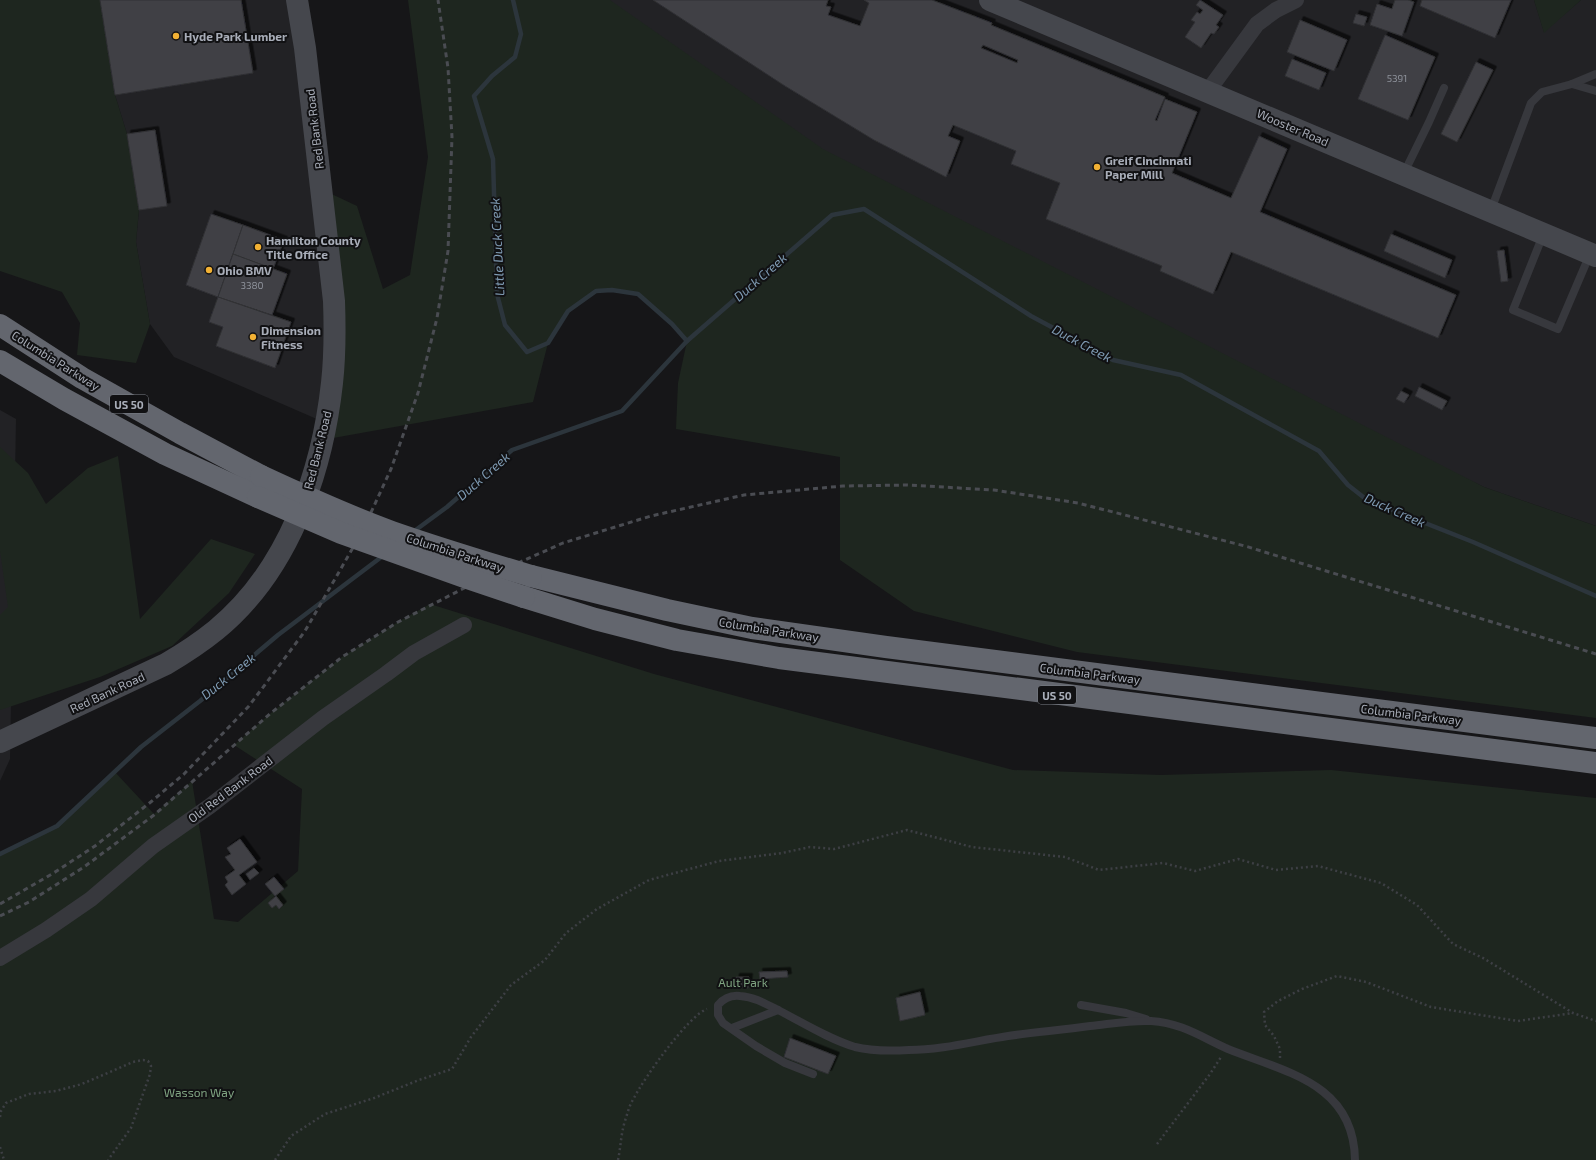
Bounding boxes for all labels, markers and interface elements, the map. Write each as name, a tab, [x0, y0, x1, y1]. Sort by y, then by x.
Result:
place label: Hyde Park Lumber	[184, 29, 287, 44]
marker: Hyde Park Lumber	[171, 31, 181, 41]
house number: 5391	[1387, 72, 1407, 84]
street label: Red Bank Road	[302, 88, 326, 170]
street label: Wooster Road	[1255, 106, 1331, 148]
place label: Greif Cincinnati Paper Mill	[1105, 153, 1192, 181]
marker: Greif Cincinnati Paper Mill	[1092, 162, 1102, 172]
water label: Little Duck Creek	[486, 197, 508, 297]
place label: Hamilton County Title Office	[266, 233, 361, 261]
marker: Hamilton County Title Office	[253, 242, 263, 252]
water label: Duck Creek	[730, 249, 790, 304]
place label: Ohio BMV	[217, 263, 272, 277]
marker: Ohio BMV	[204, 265, 214, 275]
house number: 3380	[240, 279, 264, 291]
water label: Duck Creek	[1050, 321, 1115, 365]
place label: Dimension Fitness	[261, 323, 321, 351]
street label: Columbia Parkway	[9, 327, 103, 393]
marker: Dimension Fitness	[248, 332, 258, 342]
road number: US 50	[110, 395, 148, 413]
street label: Red Bank Road	[300, 409, 334, 491]
water label: Duck Creek	[453, 448, 513, 503]
water label: Duck Creek	[1362, 489, 1428, 531]
street label: Columbia Parkway	[405, 530, 506, 574]
street label: Columbia Parkway	[718, 614, 821, 644]
water label: Duck Creek	[198, 649, 259, 703]
street label: Columbia Parkway	[1039, 660, 1142, 686]
street label: Red Bank Road	[67, 669, 147, 715]
road number: US 50	[1038, 686, 1076, 704]
street label: Columbia Parkway	[1360, 701, 1463, 727]
street label: Old Red Bank Road	[185, 753, 275, 825]
park label: Ault Park	[718, 975, 768, 989]
park label: Wasson Way	[164, 1085, 235, 1099]

